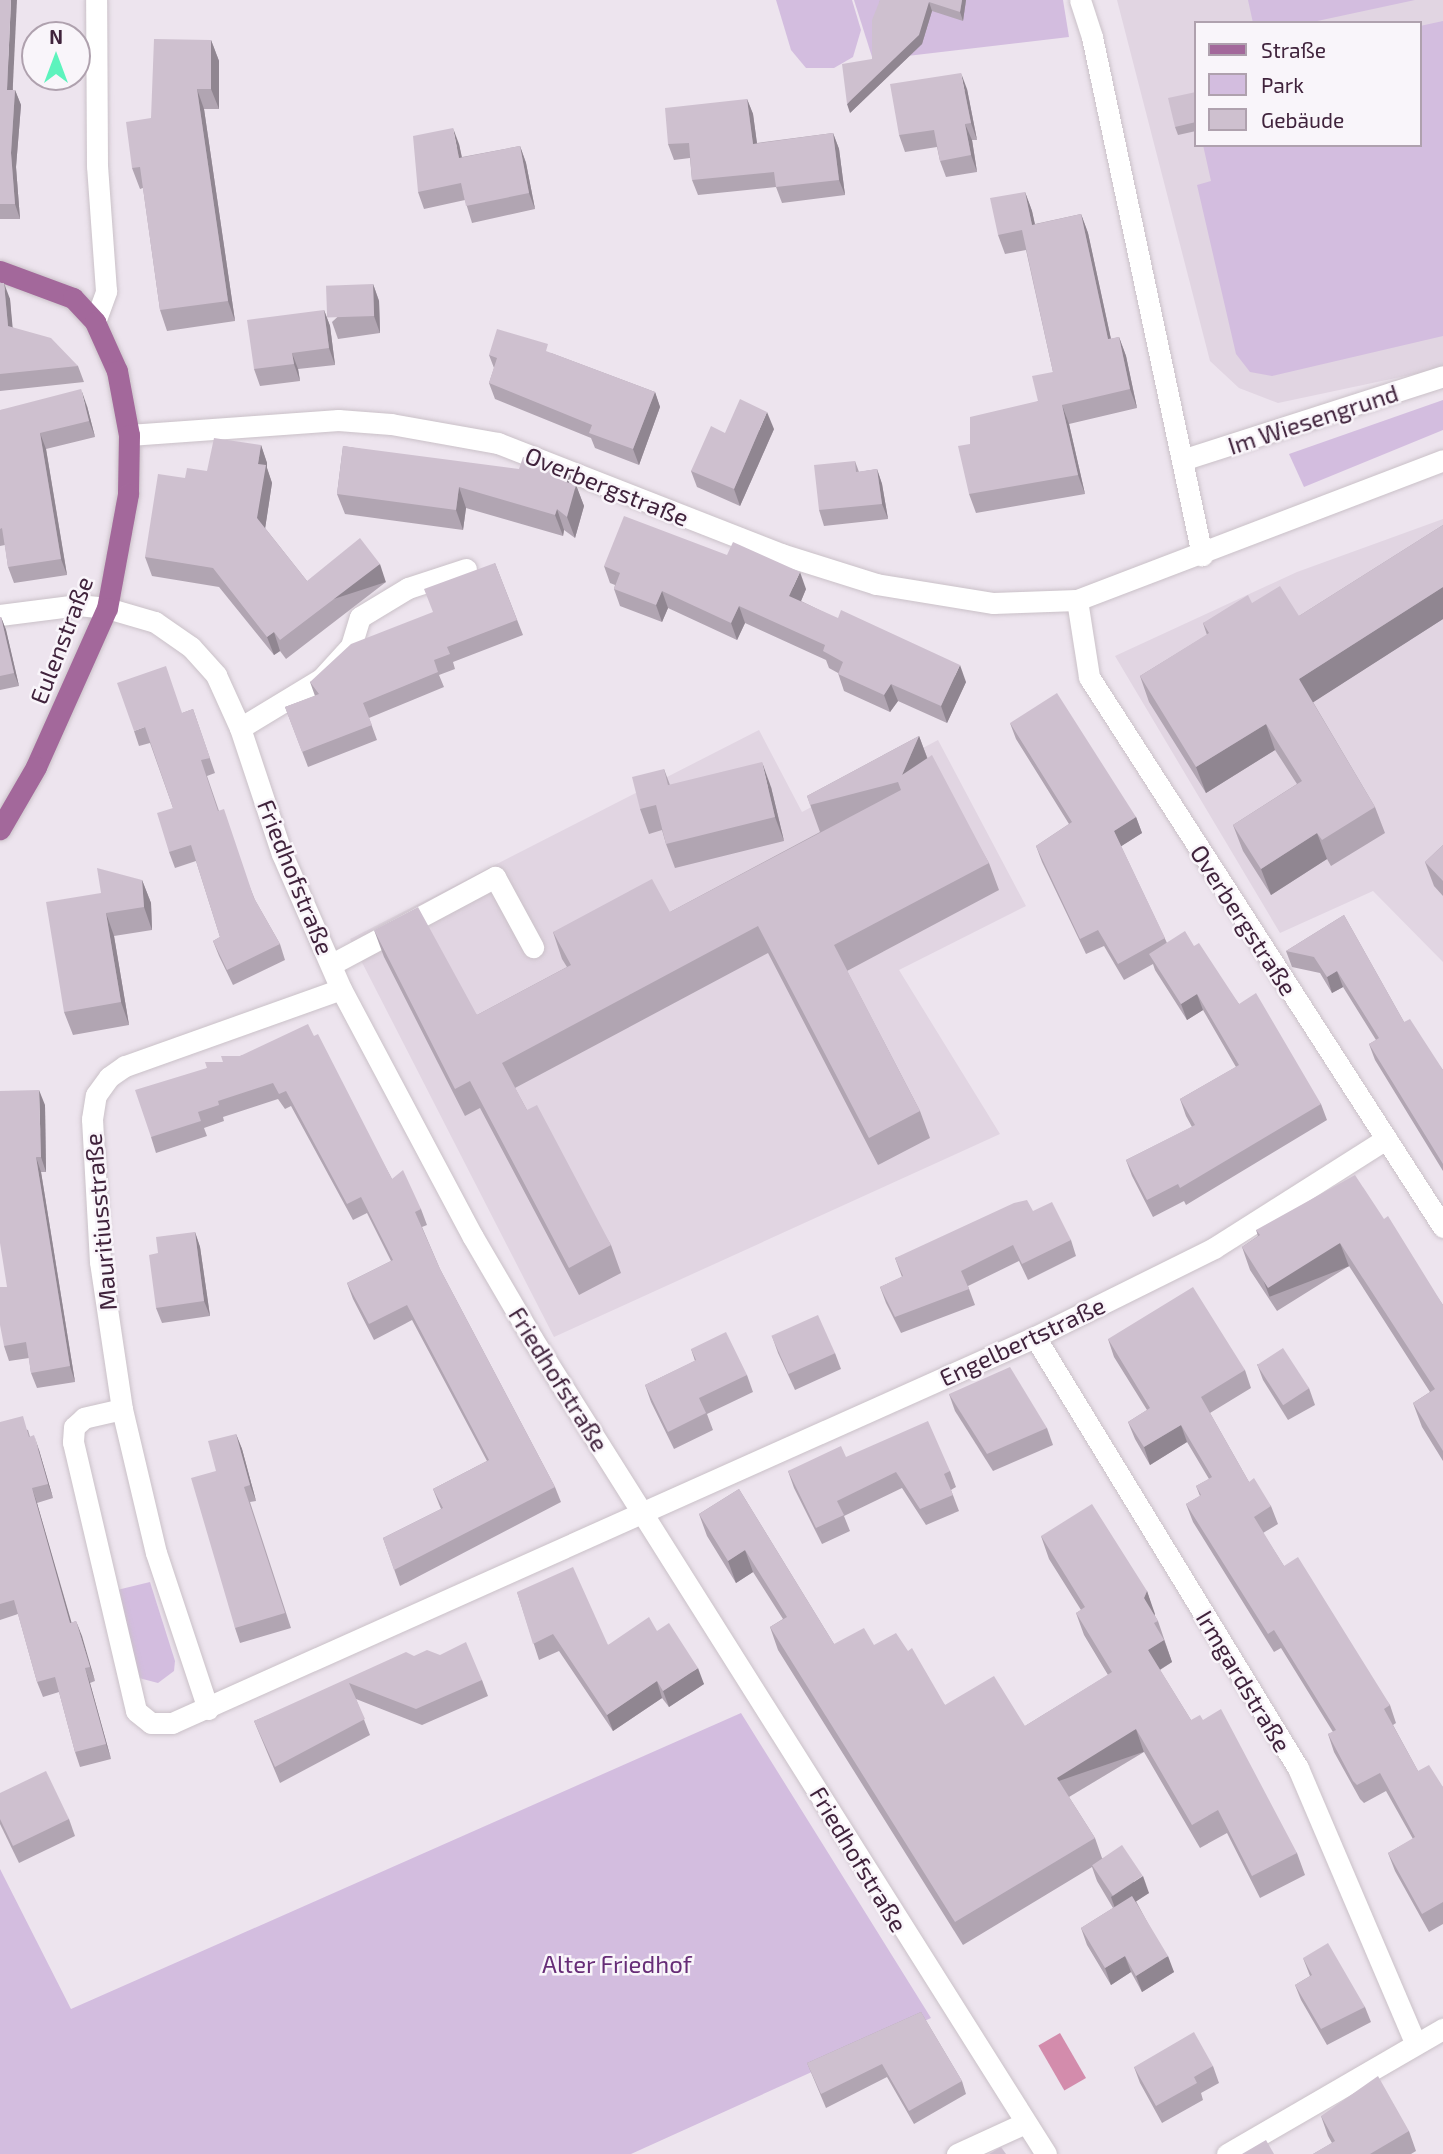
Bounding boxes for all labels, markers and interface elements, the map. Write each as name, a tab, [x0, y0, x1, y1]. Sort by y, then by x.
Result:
north arrow	[21, 21, 91, 91]
legend	[1194, 21, 1422, 147]
text: N	[49, 25, 63, 48]
text: Straße	[1261, 37, 1326, 62]
text: Park	[1261, 72, 1304, 97]
text: Gebäude	[1261, 107, 1344, 132]
street label: Im Wiesengrund	[1224, 378, 1402, 460]
street label: Overbergstraße	[521, 440, 693, 532]
street label: Eulenstraße	[23, 572, 99, 708]
street label: Friedhofstraße	[252, 795, 340, 959]
street label: Overbergstraße	[1185, 839, 1303, 1001]
street label: Mauritiusstraße	[78, 1132, 122, 1312]
street label: Engelbertstraße	[935, 1290, 1109, 1392]
street label: Friedhofstraße	[503, 1302, 615, 1456]
street label: Irmgardstraße	[1191, 1605, 1297, 1757]
street label: Friedhofstraße	[804, 1781, 914, 1937]
park label: Alter Friedhof	[542, 1950, 692, 1978]

